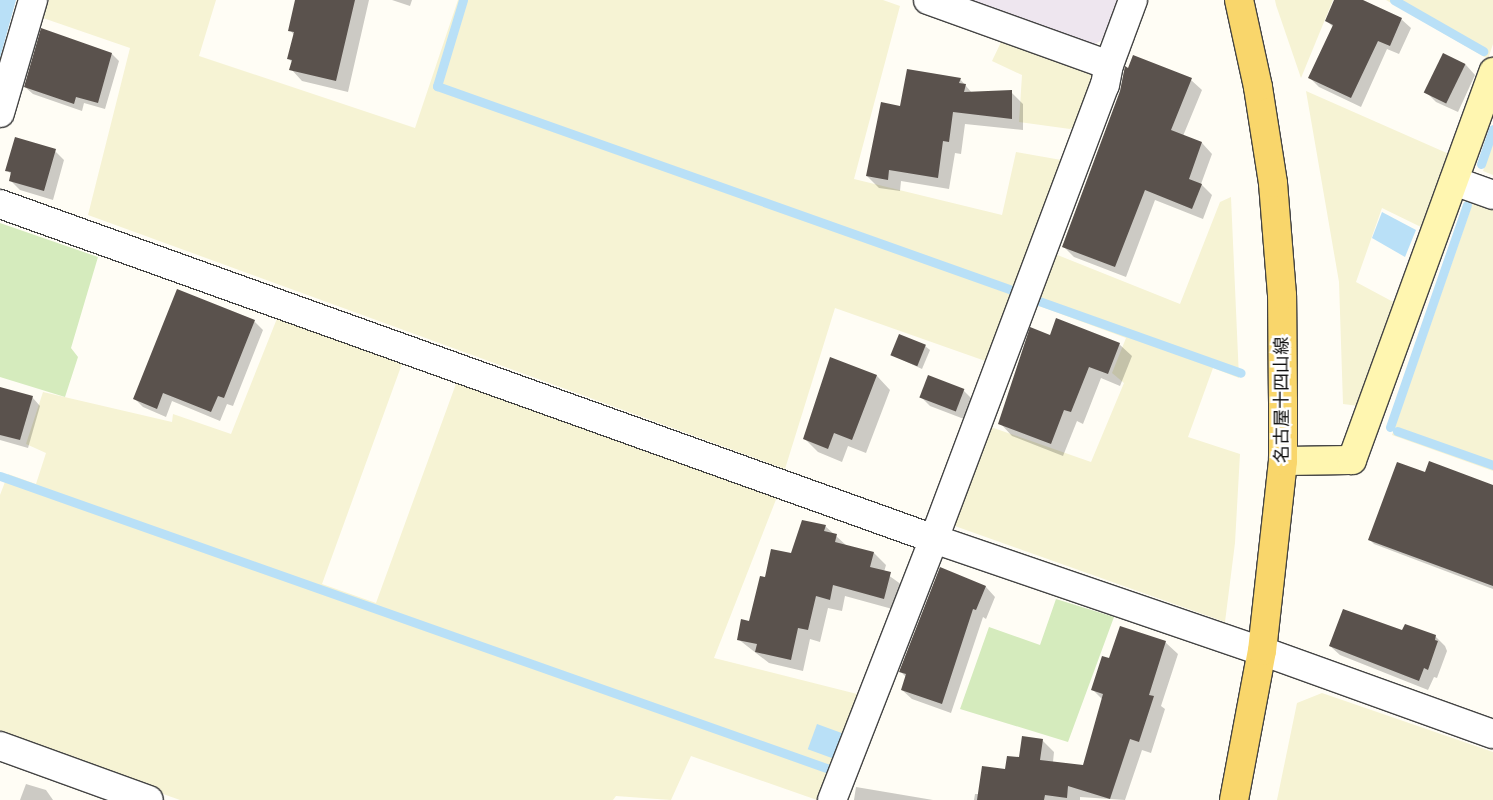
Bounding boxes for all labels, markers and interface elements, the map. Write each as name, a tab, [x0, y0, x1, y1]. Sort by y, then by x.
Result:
street label: 名古屋十四山線	[1271, 337, 1293, 463]

